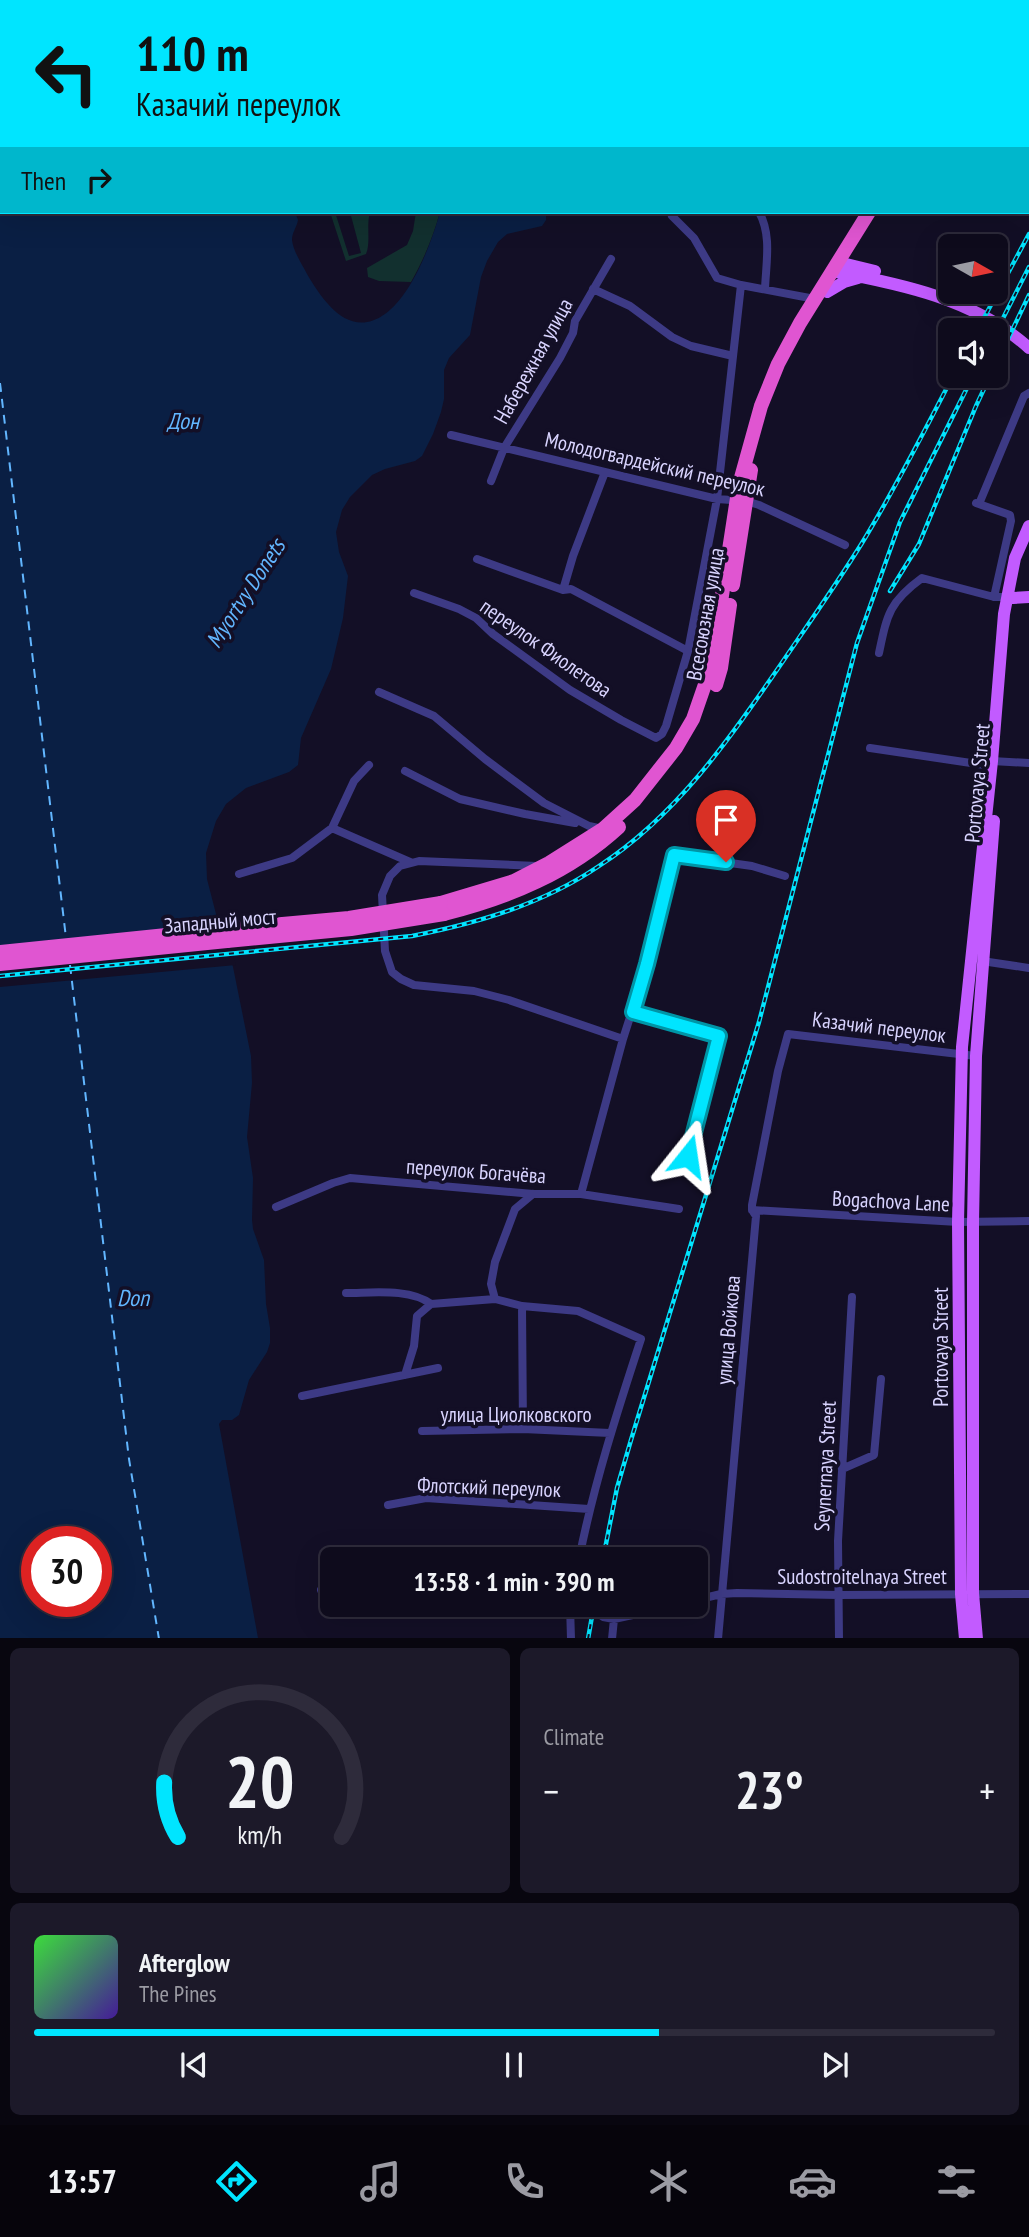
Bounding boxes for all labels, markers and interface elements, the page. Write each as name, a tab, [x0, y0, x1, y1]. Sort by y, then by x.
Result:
text: 110 m	[136, 21, 249, 85]
icon: left	[21, 28, 112, 119]
text: Казачий переулок	[136, 83, 341, 125]
icon: right	[80, 161, 118, 199]
text: Then	[21, 164, 66, 197]
north arrow	[938, 234, 1008, 304]
map controls	[938, 234, 1008, 388]
street label: Набережная улица	[487, 293, 579, 429]
button: sound	[938, 318, 1008, 388]
water label: Дон	[166, 406, 201, 435]
street label: Молодогвардейский переулок	[542, 426, 768, 502]
water label: Myortvy Donets	[199, 531, 292, 653]
street label: Всесоюзная улица	[680, 546, 730, 682]
street label: переулок Фиолетова	[475, 593, 617, 703]
street label: Portovaya Street	[958, 722, 996, 844]
pin	[696, 790, 756, 862]
icon: arrive	[707, 801, 745, 839]
street label: Западный мост	[163, 903, 277, 939]
street label: Казачий переулок	[811, 1005, 947, 1049]
position arrow	[651, 1119, 725, 1193]
street label: переулок Богачёва	[405, 1153, 547, 1189]
street label: Bogachova Lane	[832, 1184, 950, 1218]
street label: улица Войкова	[710, 1274, 746, 1386]
water label: Don	[117, 1283, 151, 1312]
street label: Portovaya Street	[927, 1287, 954, 1407]
street label: Seynernaya Street	[808, 1400, 842, 1532]
street label: улица Циолковского	[441, 1401, 591, 1428]
street label: Флотский переулок	[417, 1471, 561, 1503]
speed limit sign: 30	[21, 1526, 112, 1617]
street label: Sudostroitelnaya Street	[777, 1563, 947, 1590]
text: 13:58 · 1 min · 390 m	[414, 1565, 614, 1598]
text: Climate	[544, 1722, 604, 1751]
text: 20	[225, 1733, 295, 1827]
text: 23°	[735, 1756, 804, 1823]
text: −	[544, 1766, 559, 1815]
text: +	[979, 1766, 995, 1815]
text: km/h	[238, 1818, 282, 1850]
text: Afterglow	[139, 1946, 230, 1979]
text: The Pines	[139, 1979, 217, 2008]
icon: previous	[175, 2046, 213, 2084]
icon: pause	[495, 2046, 533, 2084]
icon: next	[816, 2046, 854, 2084]
icon: directions	[212, 2157, 261, 2206]
icon: music	[356, 2157, 405, 2206]
icon: phone	[500, 2157, 549, 2206]
icon: climate	[644, 2157, 693, 2206]
icon: car	[788, 2157, 837, 2206]
icon: filters	[932, 2157, 981, 2206]
text: 13:57	[48, 2160, 117, 2202]

